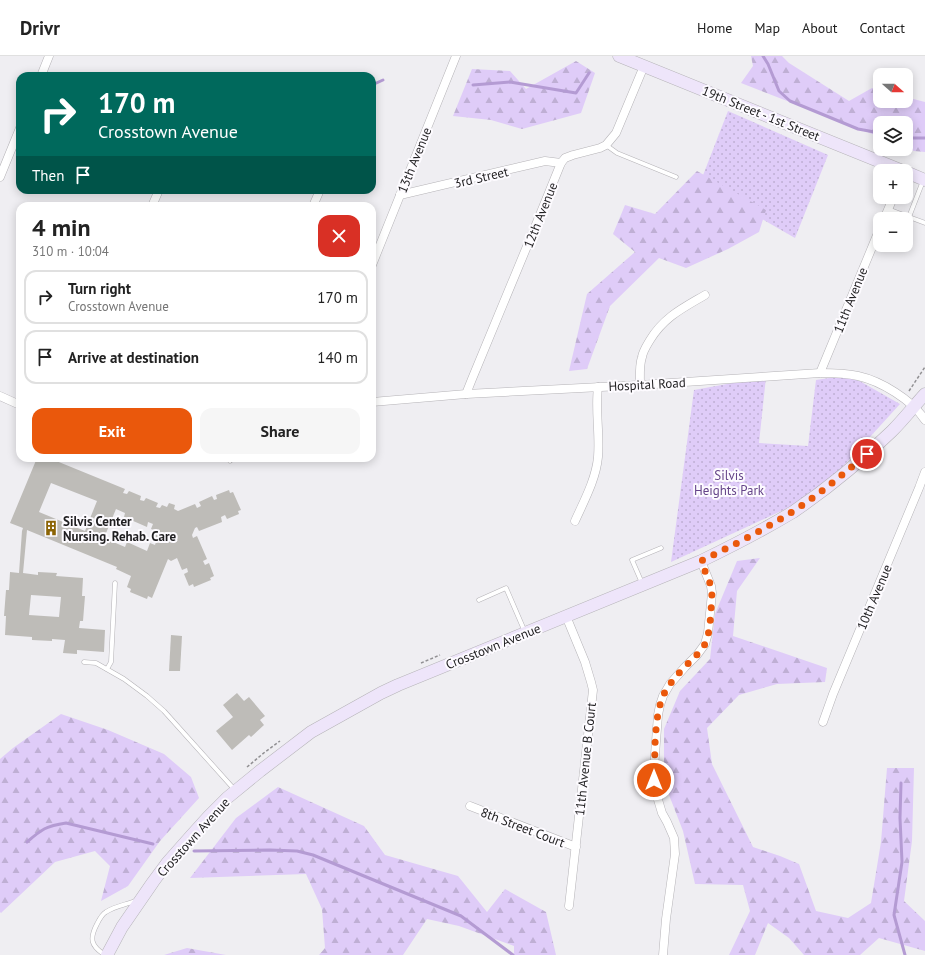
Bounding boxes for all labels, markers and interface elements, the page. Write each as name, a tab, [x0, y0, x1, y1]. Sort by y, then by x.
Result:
text: Drivr	[20, 16, 60, 40]
text: Home	[697, 19, 732, 37]
text: Map	[754, 19, 780, 37]
text: About	[802, 19, 838, 37]
text: Contact	[860, 19, 905, 37]
north arrow	[873, 68, 913, 108]
map controls	[873, 68, 913, 252]
street label: 19th Street - 1st Street	[699, 82, 823, 145]
text: 170 m	[98, 84, 175, 121]
icon: right	[32, 88, 84, 140]
button: layers	[873, 116, 913, 156]
text: Crosstown Avenue	[98, 120, 238, 143]
street label: 13th Avenue	[394, 125, 435, 196]
street label: 3rd Street	[452, 163, 510, 192]
icon: arrive	[72, 164, 94, 186]
button: +	[873, 164, 913, 204]
text: Then	[32, 166, 64, 185]
street label: 12th Avenue	[520, 180, 561, 251]
text: 4 min	[32, 212, 91, 243]
button: −	[873, 212, 913, 252]
button: close	[318, 215, 360, 257]
text: 310 m · 10:04	[32, 243, 109, 260]
street label: 11th Avenue	[830, 265, 871, 336]
text: Turn right	[68, 279, 131, 298]
icon: right	[34, 286, 56, 308]
text: 170 m	[317, 288, 358, 307]
text: Crosstown Avenue	[68, 298, 169, 315]
icon: arrive	[34, 346, 56, 368]
text: Arrive at destination	[68, 348, 199, 367]
text: 140 m	[317, 348, 358, 367]
street label: Hospital Road	[608, 374, 686, 395]
button: Exit	[32, 408, 192, 454]
button: Share	[200, 408, 360, 454]
pin	[850, 437, 884, 471]
icon: arrive	[856, 443, 878, 465]
park label: Silvis Heights Park	[694, 467, 765, 499]
place label: Silvis Center Nursing. Rehab. Care	[63, 513, 176, 545]
building icon: Silvis Center Nursing. Rehab. Care	[42, 519, 60, 537]
street label: 10th Avenue	[853, 562, 896, 632]
street label: Crosstown Avenue	[443, 620, 543, 673]
street label: 11th Avenue B Court	[571, 701, 600, 817]
position arrow	[633, 759, 675, 801]
street label: Crosstown Avenue	[153, 794, 233, 881]
street label: 8th Street Court	[478, 804, 568, 852]

